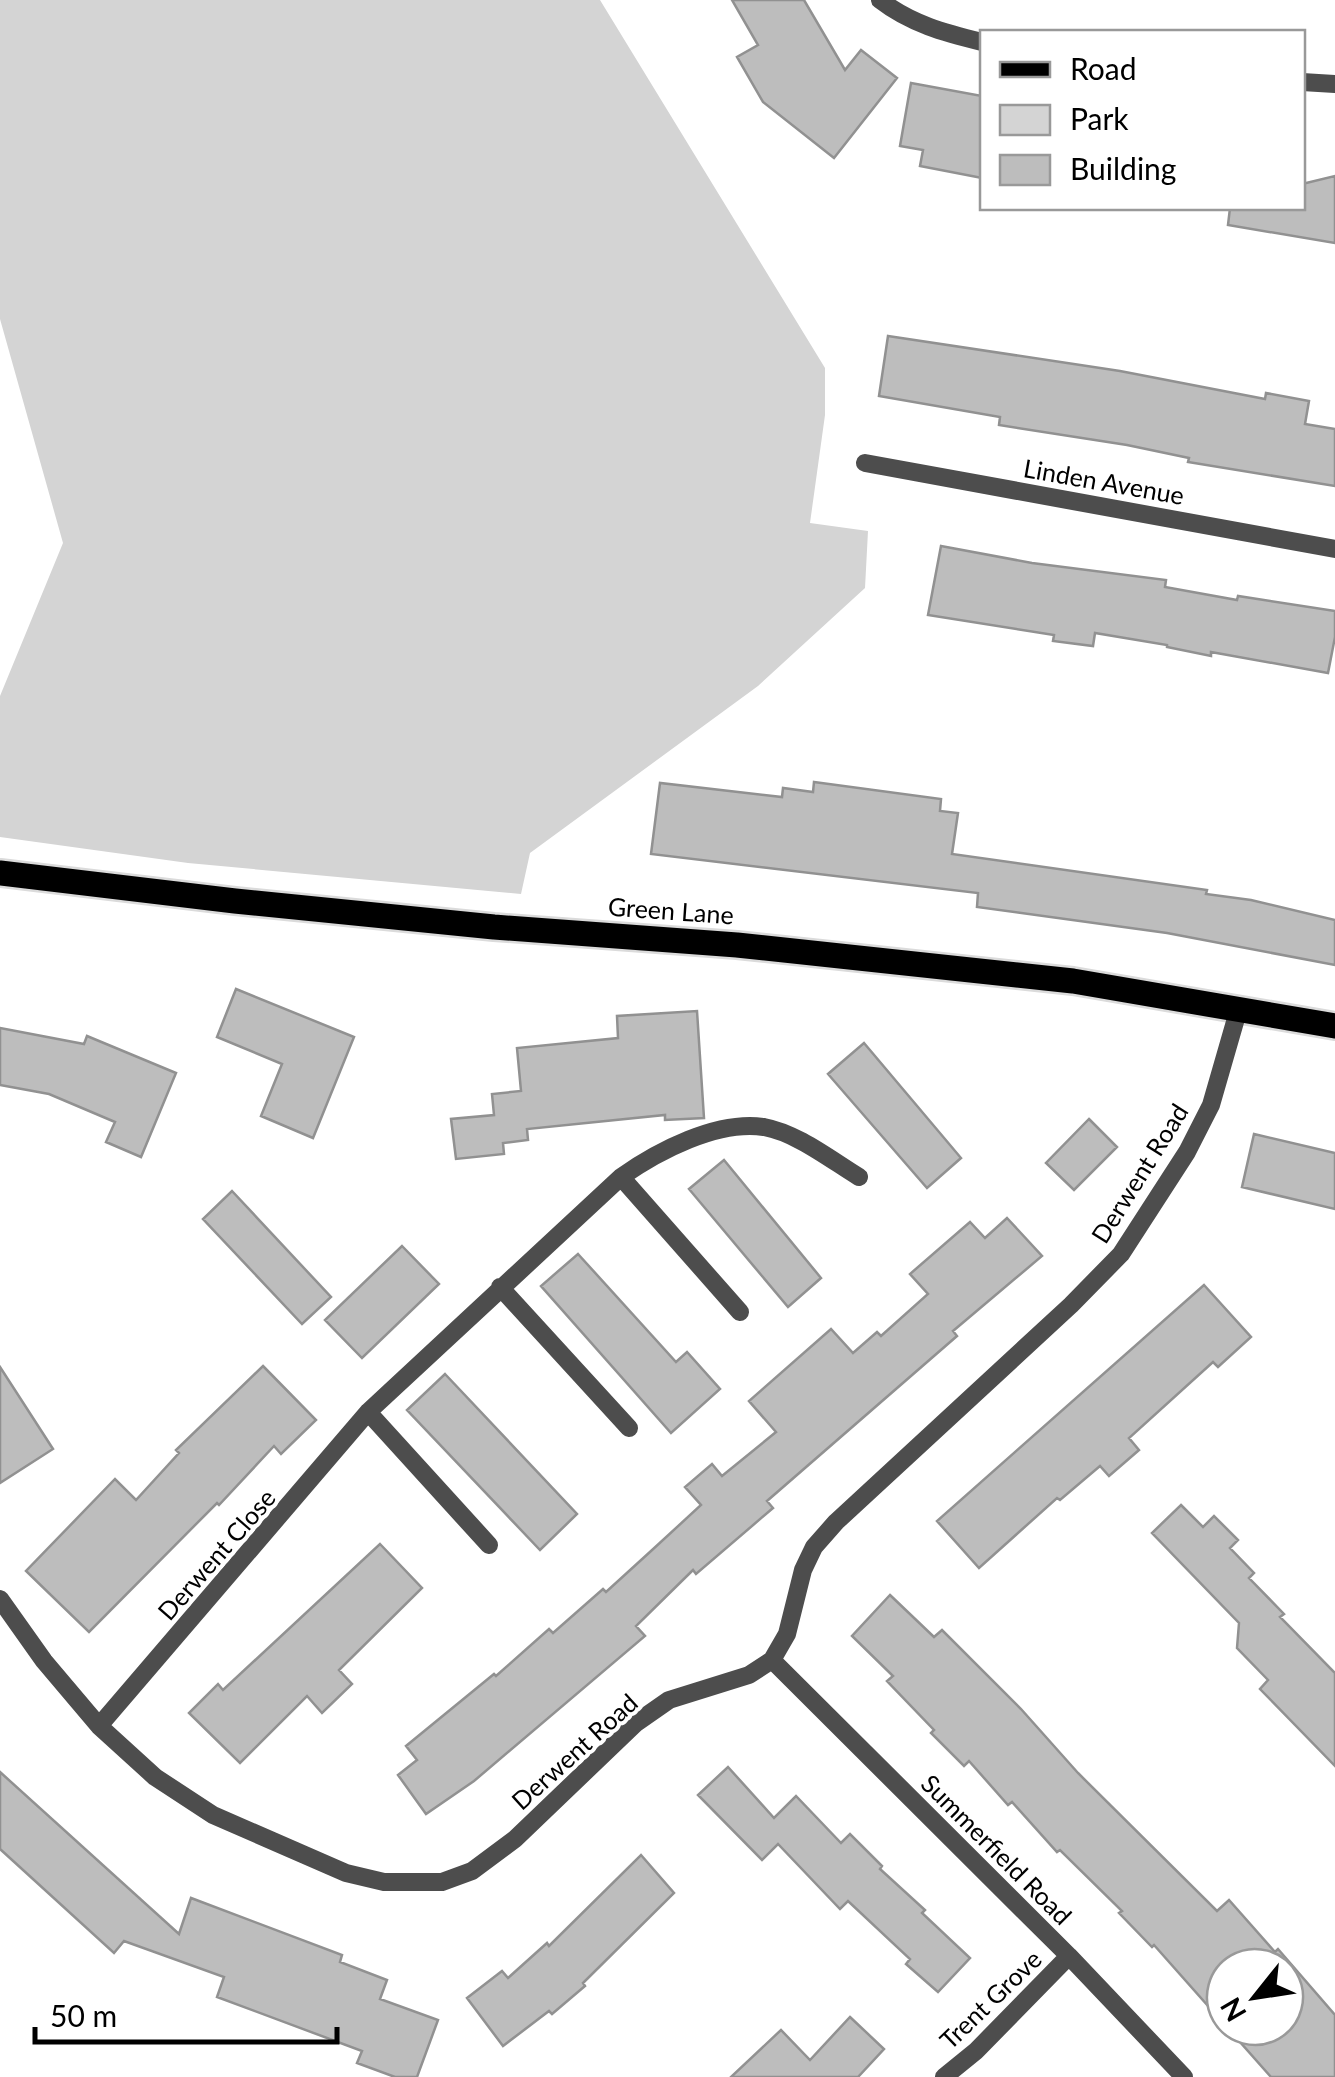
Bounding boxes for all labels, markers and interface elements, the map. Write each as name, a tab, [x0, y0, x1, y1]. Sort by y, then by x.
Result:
legend	[980, 30, 1305, 210]
text: Road	[1070, 50, 1137, 86]
text: Park	[1070, 100, 1129, 136]
text: Building	[1070, 150, 1176, 186]
street label: Linden Avenue	[1021, 452, 1187, 510]
street label: Green Lane	[607, 891, 735, 929]
street label: Derwent Road	[1084, 1098, 1194, 1248]
street label: Derwent Close	[151, 1482, 281, 1626]
street label: Derwent Road	[505, 1687, 643, 1815]
street label: Summerfield Road	[916, 1768, 1078, 1930]
street label: Trent Grove	[933, 1943, 1047, 2055]
north arrow	[1205, 1947, 1305, 2047]
scale bar	[35, 1982, 338, 2044]
text: N	[1212, 1992, 1253, 2028]
text: 50 m	[50, 1997, 117, 2033]

